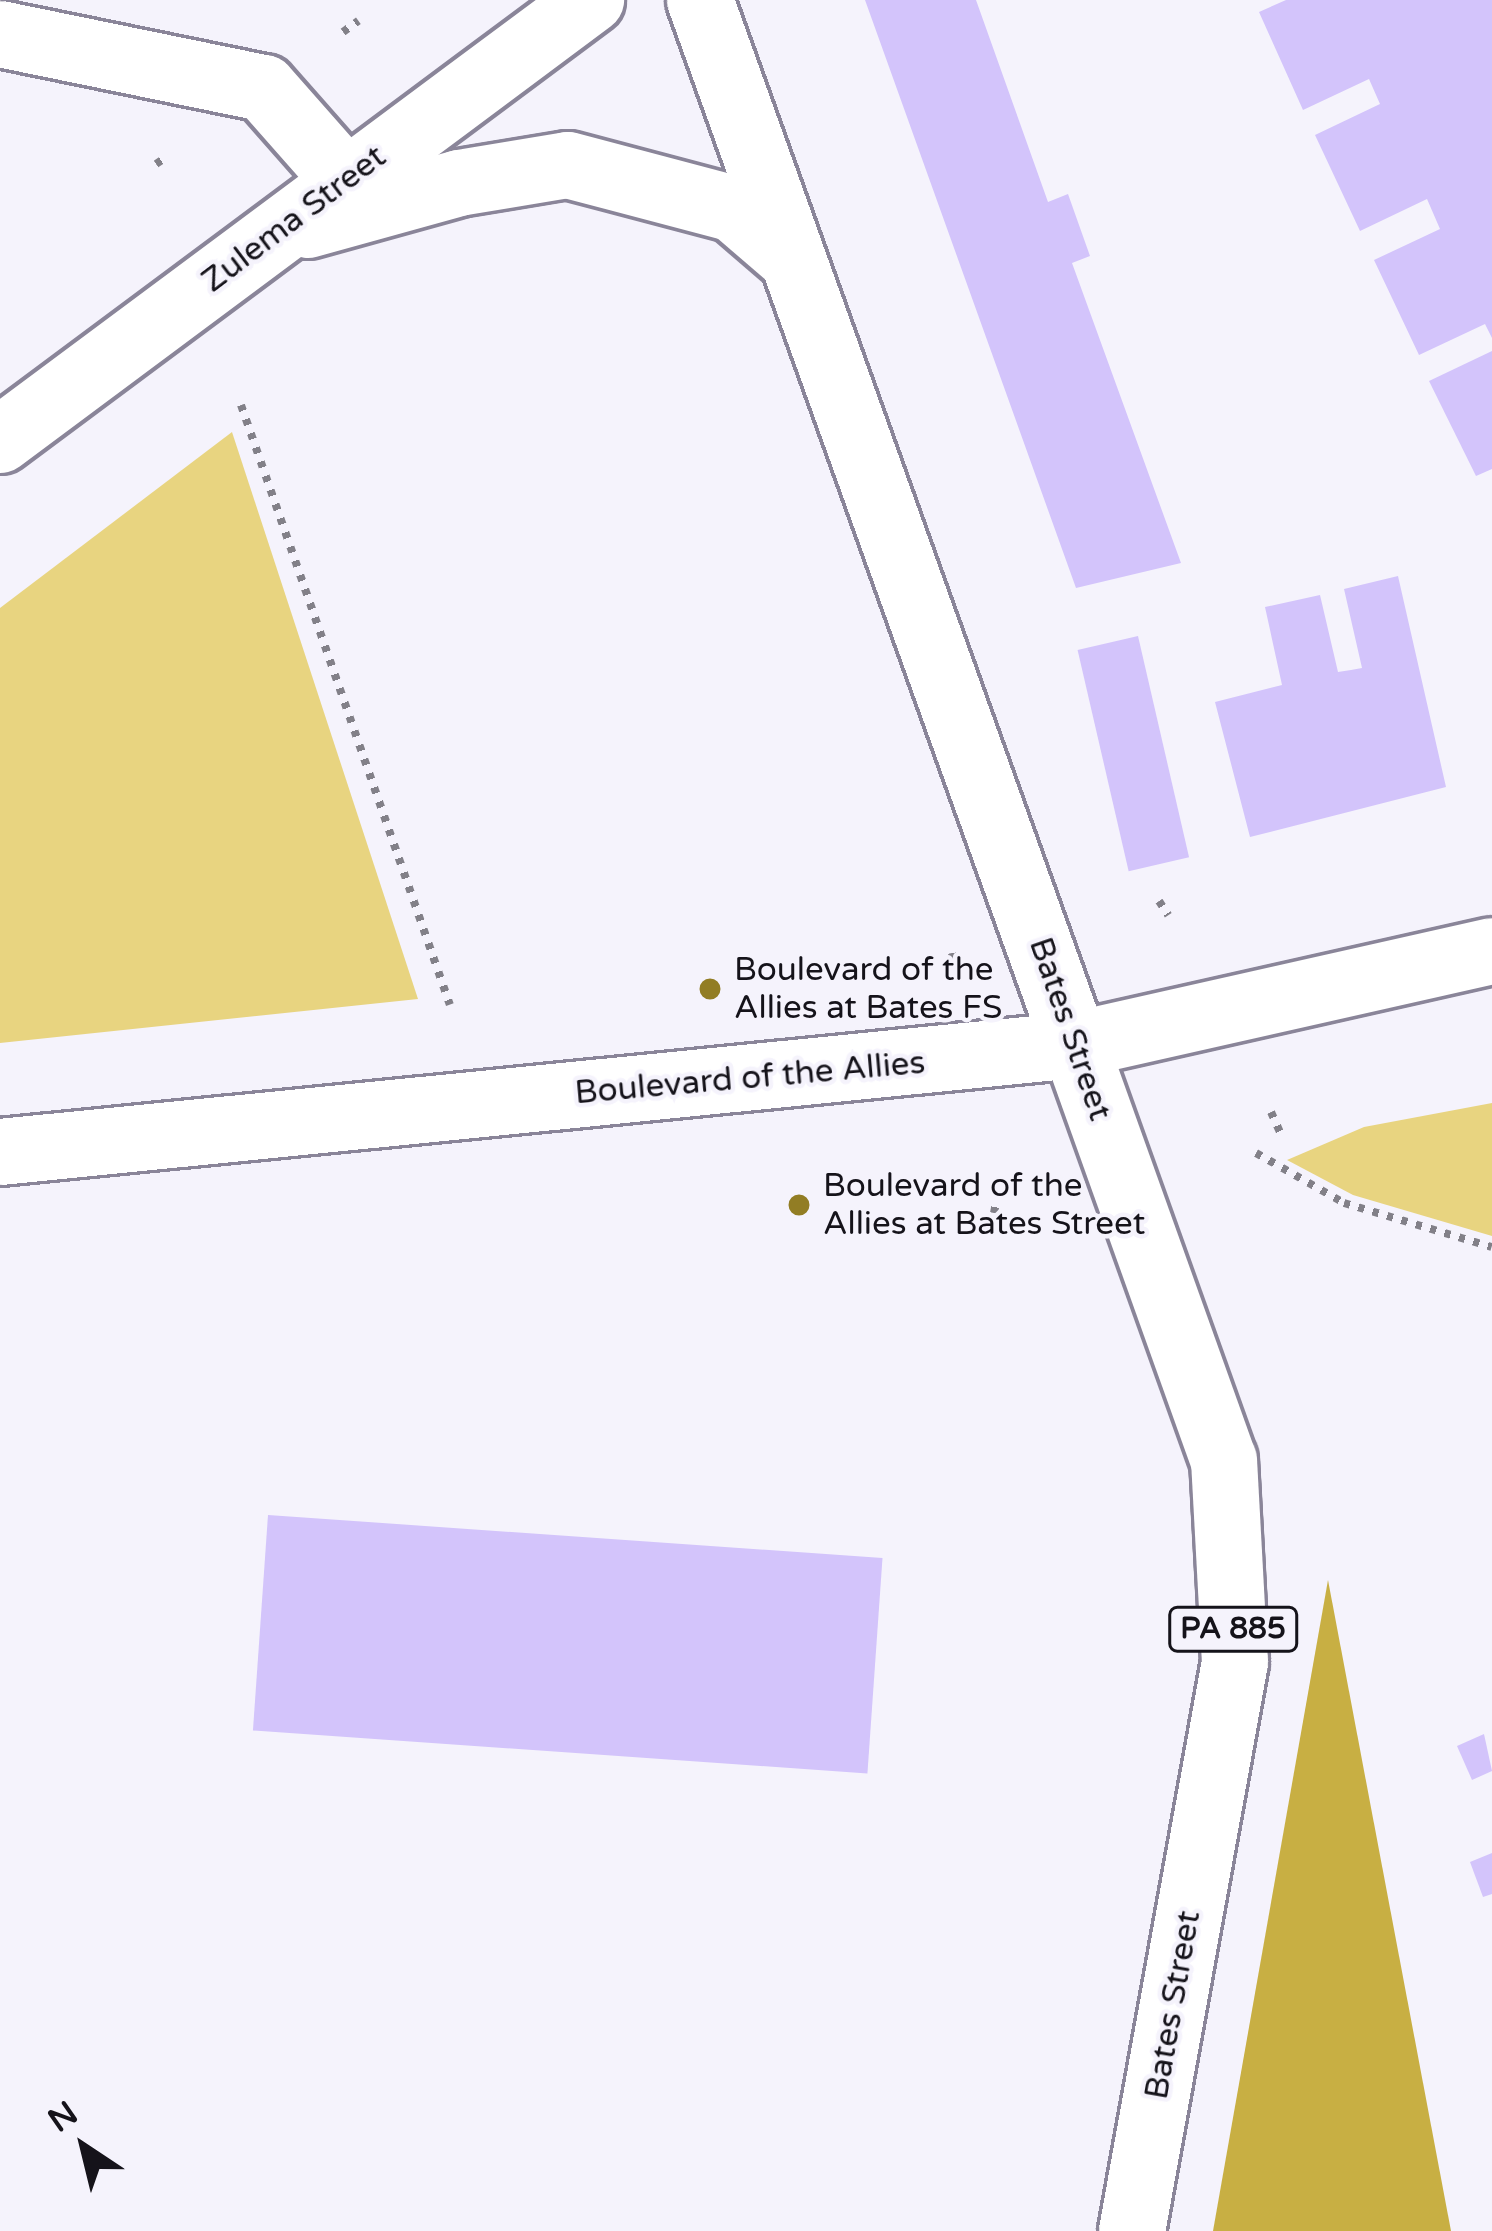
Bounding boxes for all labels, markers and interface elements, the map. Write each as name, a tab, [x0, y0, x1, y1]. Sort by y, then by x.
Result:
street label: Zulema Street	[194, 137, 394, 301]
street label: Bates Street	[1020, 932, 1120, 1126]
place label: Boulevard of the Allies at Bates FS	[734, 950, 1002, 1028]
marker: Boulevard of the Allies at Bates FS	[697, 976, 723, 1002]
street label: Boulevard of the Allies	[573, 1043, 927, 1113]
place label: Boulevard of the Allies at Bates Street	[823, 1166, 1145, 1244]
marker: Boulevard of the Allies at Bates Street	[786, 1192, 812, 1218]
road number: PA 885	[1167, 1605, 1299, 1653]
street label: Bates Street	[1137, 1908, 1209, 2102]
north arrow	[24, 2087, 144, 2207]
text: N	[41, 2094, 85, 2141]

